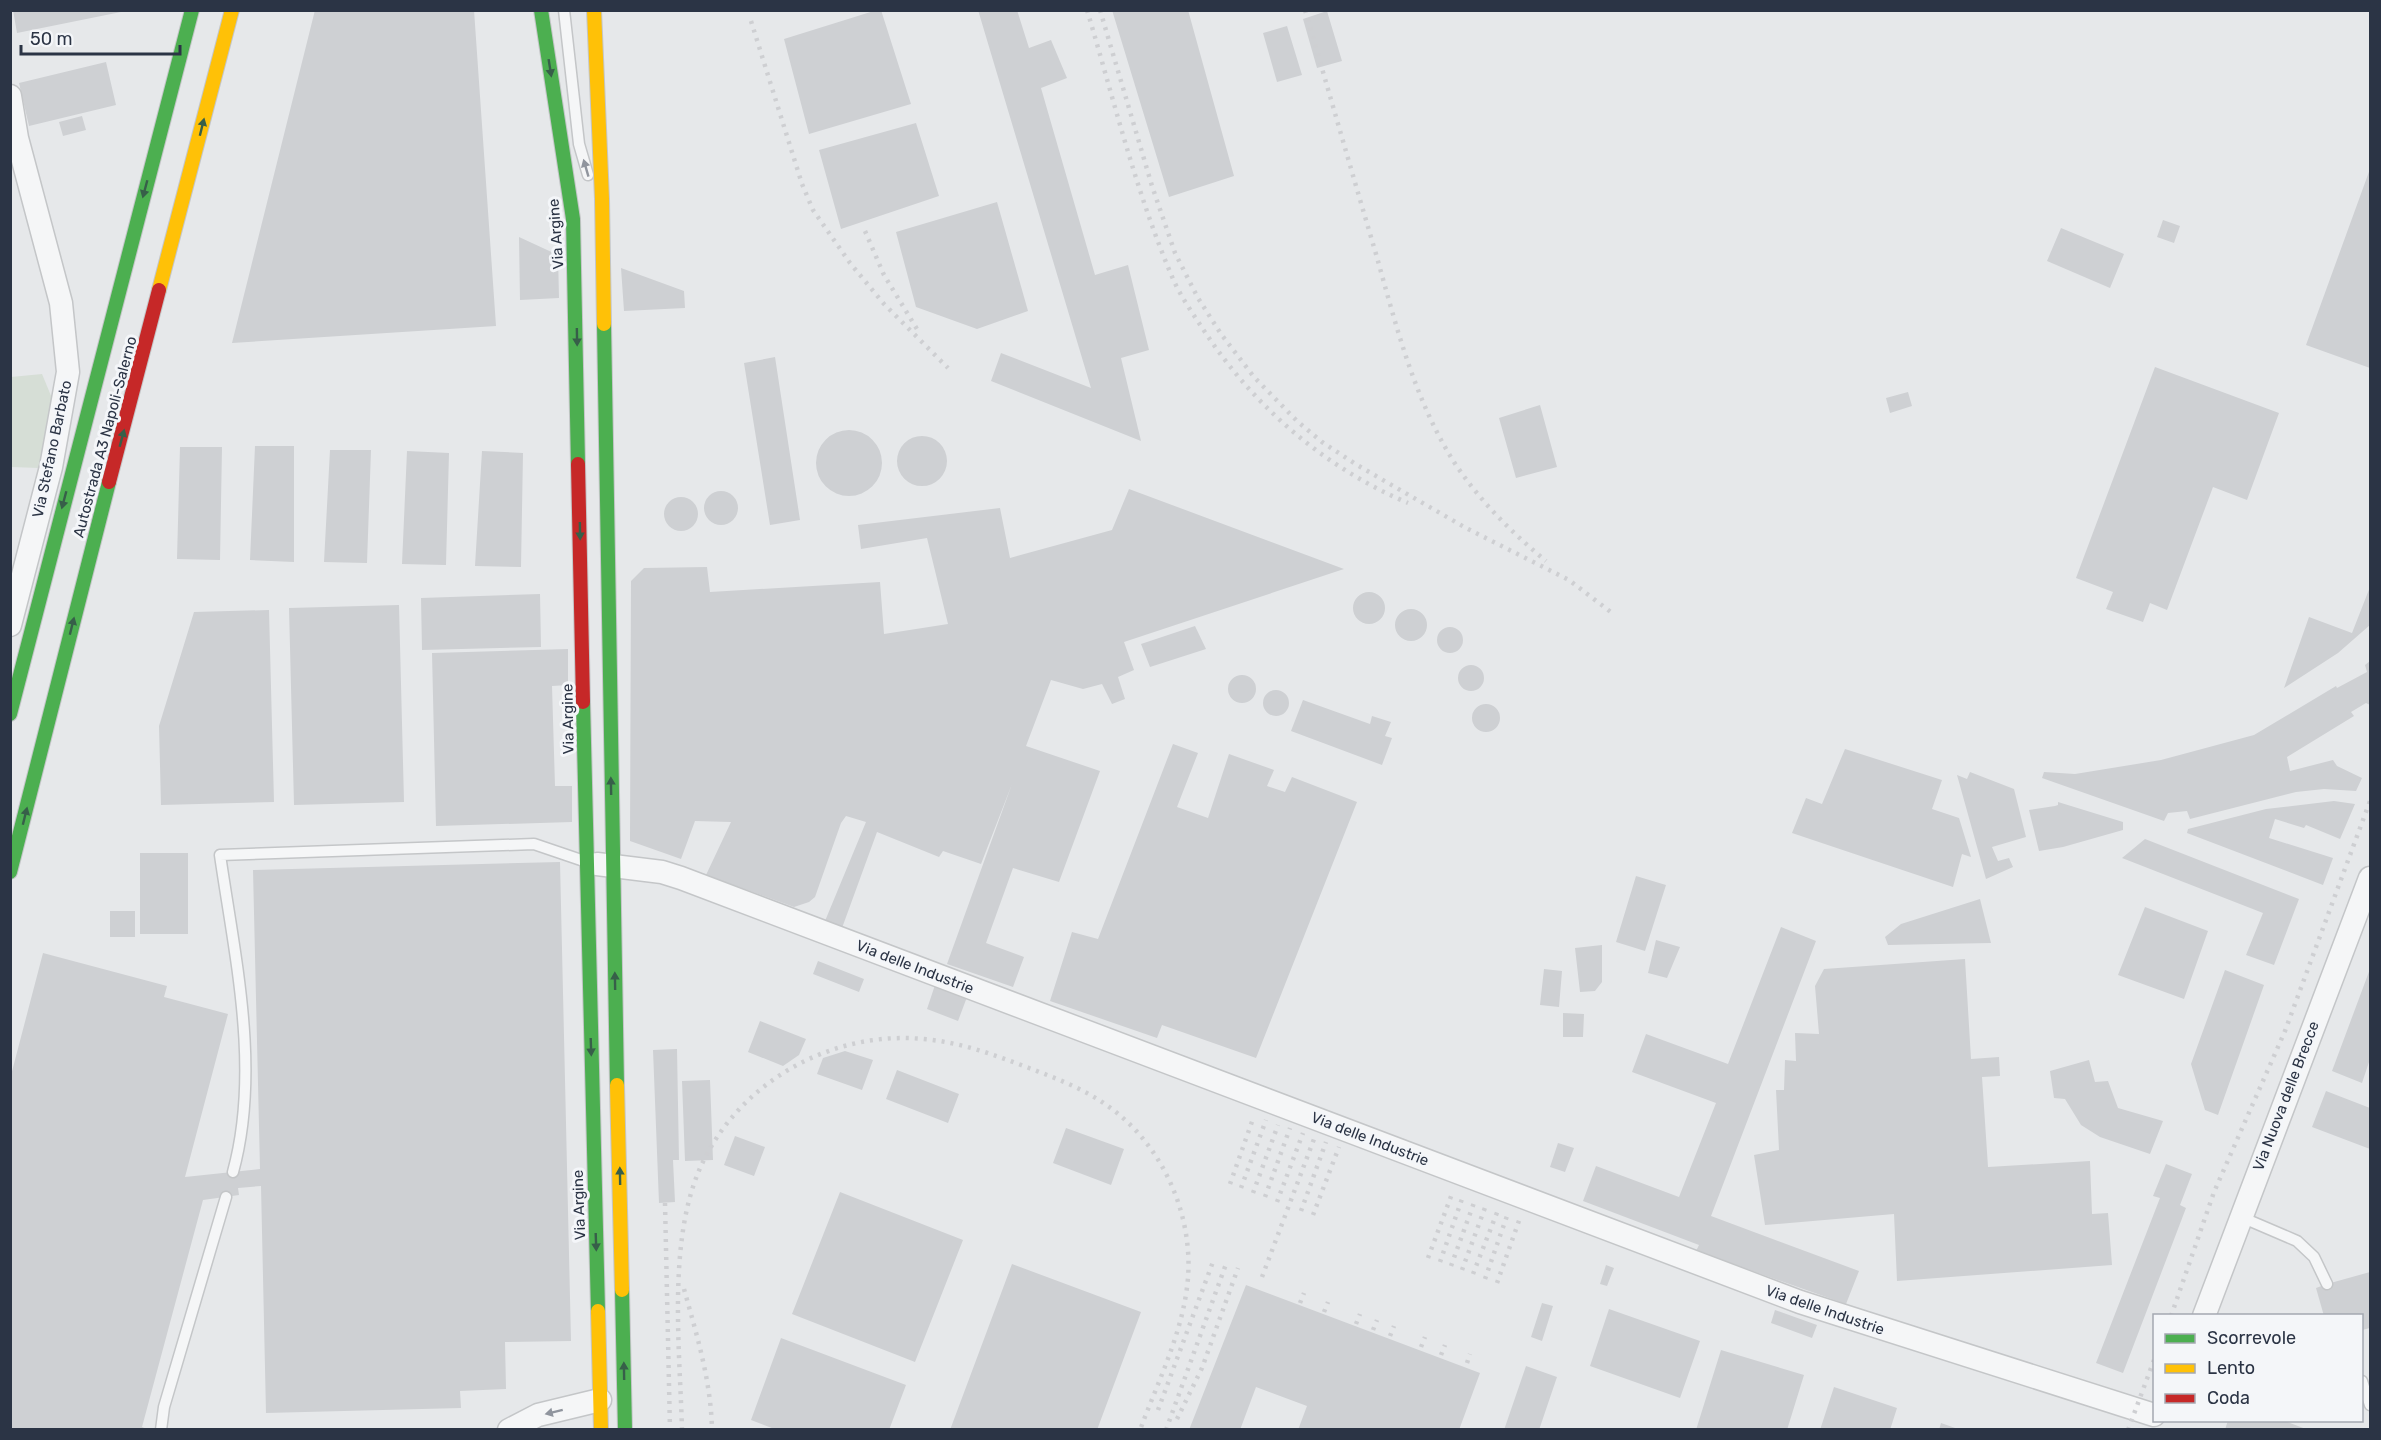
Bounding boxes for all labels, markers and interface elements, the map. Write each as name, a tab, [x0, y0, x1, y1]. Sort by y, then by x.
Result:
scale bar	[21, 18, 180, 56]
text: 50 m	[30, 28, 73, 50]
one-way arrow	[546, 59, 555, 78]
one-way arrow	[198, 118, 208, 136]
one-way arrow	[581, 159, 590, 177]
one-way arrow	[140, 180, 150, 198]
street label: Via Argine	[545, 198, 567, 270]
one-way arrow	[572, 327, 582, 346]
street label: Autostrada A3 Napoli-Salerno	[69, 334, 141, 540]
street label: Via Stefano Barbato	[29, 379, 75, 519]
one-way arrow	[117, 429, 127, 447]
one-way arrow	[59, 490, 69, 509]
one-way arrow	[576, 522, 585, 541]
one-way arrow	[67, 617, 77, 635]
street label: Via Argine	[558, 684, 578, 754]
one-way arrow	[606, 777, 616, 796]
one-way arrow	[20, 806, 30, 825]
street label: Via delle Industrie	[854, 936, 976, 998]
one-way arrow	[610, 972, 620, 991]
street label: Via Nuova delle Brecce	[2249, 1019, 2323, 1173]
one-way arrow	[586, 1037, 596, 1056]
street label: Via delle Industrie	[1309, 1108, 1431, 1170]
one-way arrow	[615, 1167, 624, 1186]
street label: Via Argine	[569, 1169, 589, 1241]
one-way arrow	[591, 1232, 601, 1251]
street label: Via delle Industrie	[1763, 1281, 1887, 1339]
legend	[2153, 1314, 2363, 1422]
text: Scorrevole	[2207, 1327, 2296, 1349]
text: Lento	[2207, 1357, 2255, 1379]
one-way arrow	[619, 1362, 629, 1381]
text: Coda	[2207, 1387, 2250, 1409]
one-way arrow	[544, 1407, 563, 1417]

